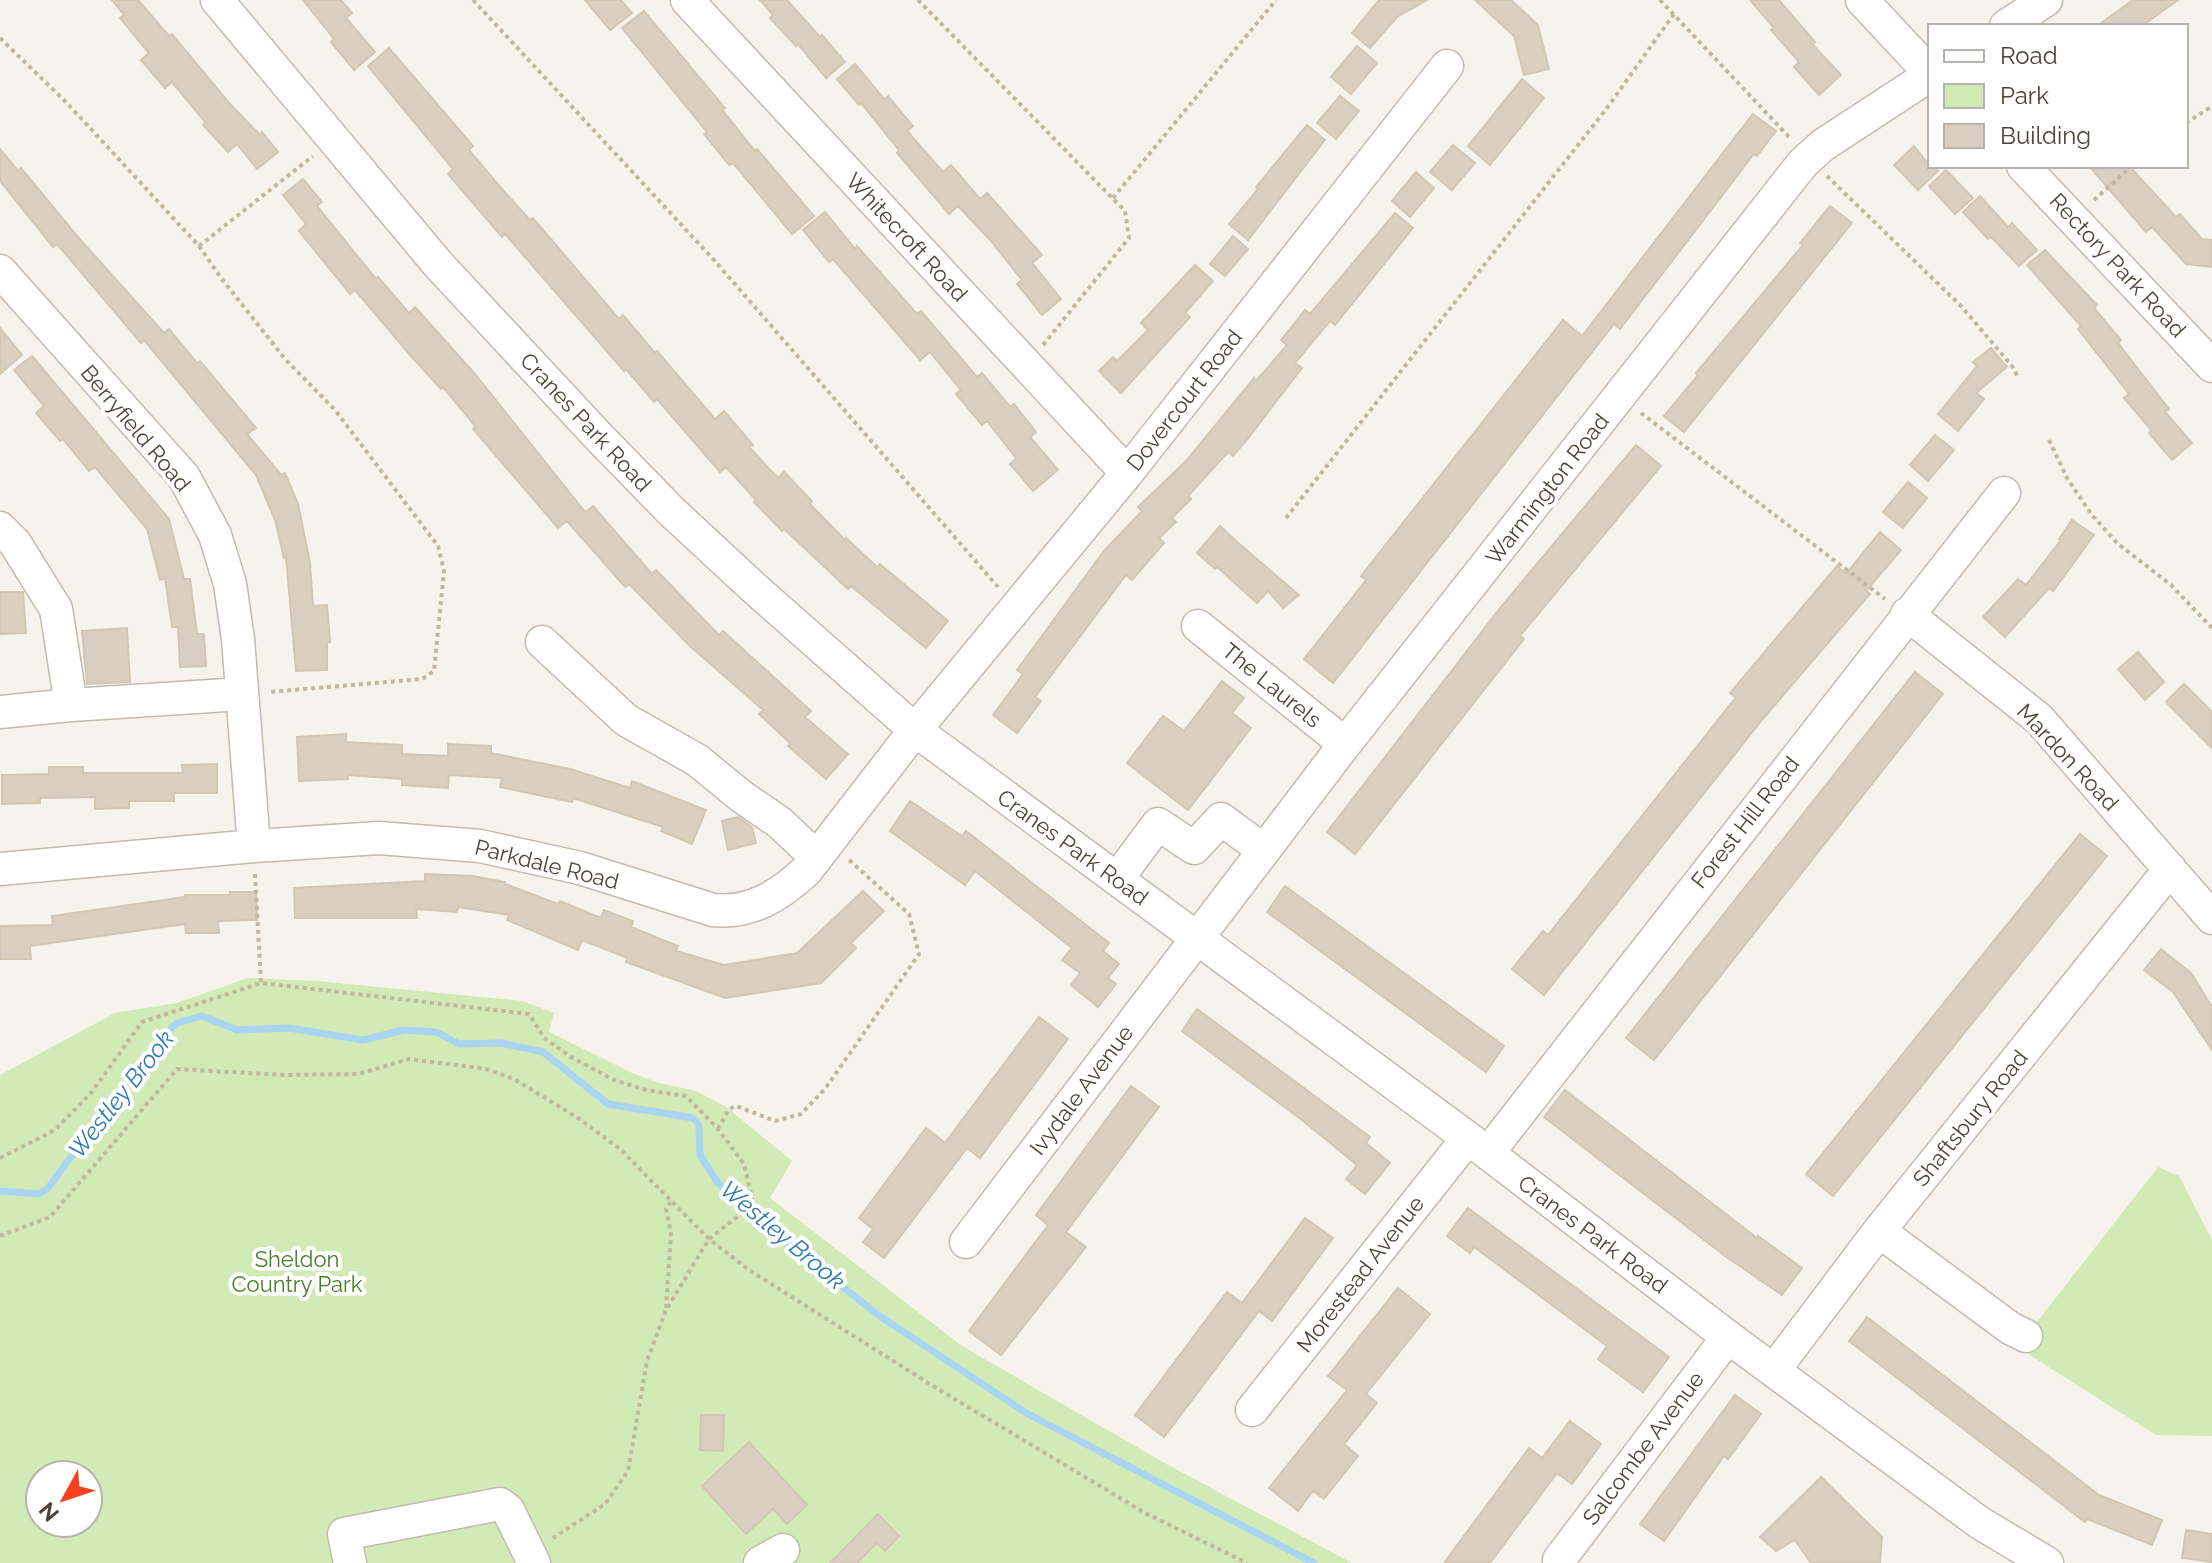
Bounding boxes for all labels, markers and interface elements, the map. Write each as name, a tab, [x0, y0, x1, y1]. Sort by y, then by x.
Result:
legend	[1928, 24, 2188, 168]
text: Road	[2000, 41, 2058, 70]
text: Park	[2000, 81, 2049, 110]
text: Building	[2000, 121, 2091, 150]
street label: Whitecroft Road	[841, 167, 973, 307]
street label: Rectory Park Road	[2045, 188, 2191, 342]
street label: Dovercourt Road	[1121, 324, 1247, 476]
street label: Cranes Park Road	[515, 347, 657, 497]
street label: Berryfield Road	[76, 360, 196, 496]
street label: Warmington Road	[1480, 408, 1614, 570]
street label: The Laurels	[1217, 637, 1327, 733]
street label: Mardon Road	[2012, 698, 2124, 816]
street label: Forest Hill Road	[1686, 751, 1804, 893]
street label: Cranes Park Road	[993, 784, 1153, 910]
street label: Parkdale Road	[472, 834, 622, 894]
street label: Ivydale Avenue	[1024, 1020, 1138, 1160]
water label: Westley Brook	[62, 1024, 180, 1164]
street label: Shaftsbury Road	[1907, 1045, 2033, 1191]
street label: Cranes Park Road	[1513, 1169, 1673, 1299]
water label: Westley Brook	[715, 1174, 851, 1296]
street label: Morestead Avenue	[1291, 1191, 1429, 1357]
park label: Sheldon Country Park	[232, 1246, 363, 1297]
street label: Salcombe Avenue	[1577, 1366, 1709, 1530]
north arrow	[24, 1459, 104, 1539]
text: N	[33, 1497, 64, 1527]

